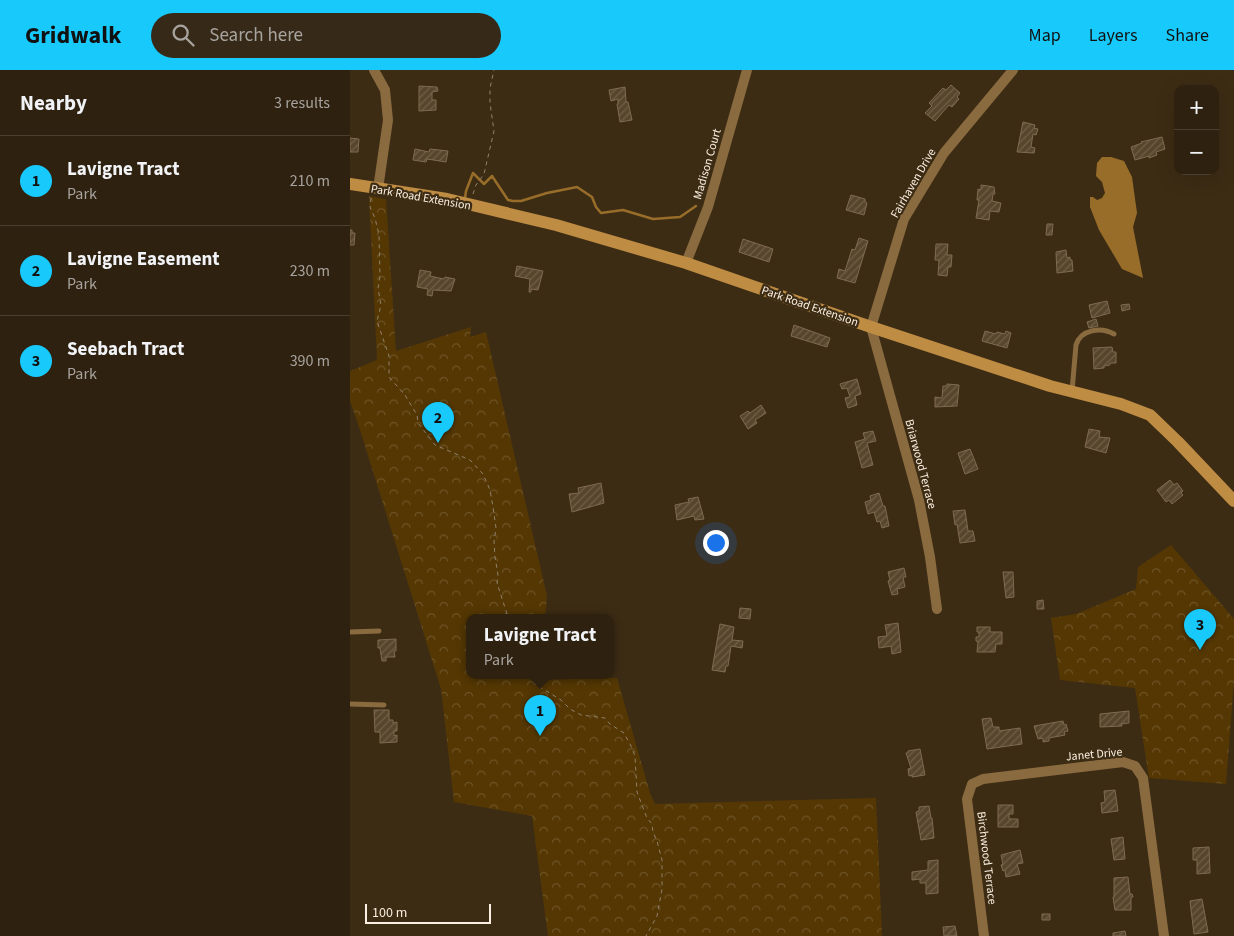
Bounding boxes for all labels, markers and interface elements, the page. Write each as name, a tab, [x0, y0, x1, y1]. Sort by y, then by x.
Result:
search box	[151, 13, 501, 58]
text: Gridwalk	[25, 18, 121, 53]
icon: search	[169, 21, 197, 49]
text: Search here	[209, 22, 303, 49]
text: Map	[1029, 23, 1061, 48]
text: Layers	[1089, 23, 1138, 48]
text: Share	[1166, 23, 1209, 48]
map controls	[1174, 85, 1219, 175]
button: +	[1174, 85, 1219, 130]
text: Nearby	[20, 88, 87, 118]
text: 3 results	[274, 92, 330, 114]
street label: Madison Court	[689, 127, 726, 202]
button: −	[1174, 130, 1219, 175]
street label: Fairhaven Drive	[887, 145, 940, 221]
text: Lavigne Tract	[67, 156, 179, 183]
text: 1	[32, 170, 40, 192]
text: 210 m	[290, 170, 330, 192]
street label: Park Road Extension	[369, 180, 472, 215]
text: Park	[67, 183, 97, 205]
text: Lavigne Easement	[67, 246, 220, 273]
text: 2	[32, 260, 40, 282]
text: 230 m	[290, 260, 330, 282]
text: Park	[67, 273, 97, 295]
street label: Park Road Extension	[759, 282, 861, 331]
text: Seebach Tract	[67, 336, 184, 363]
text: 3	[32, 350, 40, 372]
text: 390 m	[290, 350, 330, 372]
text: Park	[67, 363, 97, 385]
pin: 2	[422, 402, 454, 443]
street label: Briarwood Terrace	[900, 417, 941, 511]
your location	[703, 530, 729, 556]
pin: 3	[1184, 609, 1216, 650]
popup	[466, 614, 614, 679]
text: Lavigne Tract	[484, 622, 596, 649]
text: Park	[484, 649, 514, 671]
pin: 1	[524, 695, 556, 736]
street label: Janet Drive	[1065, 744, 1123, 765]
street label: Birchwood Terrace	[972, 811, 1001, 906]
scale bar	[365, 901, 491, 924]
text: 100 m	[372, 903, 407, 923]

